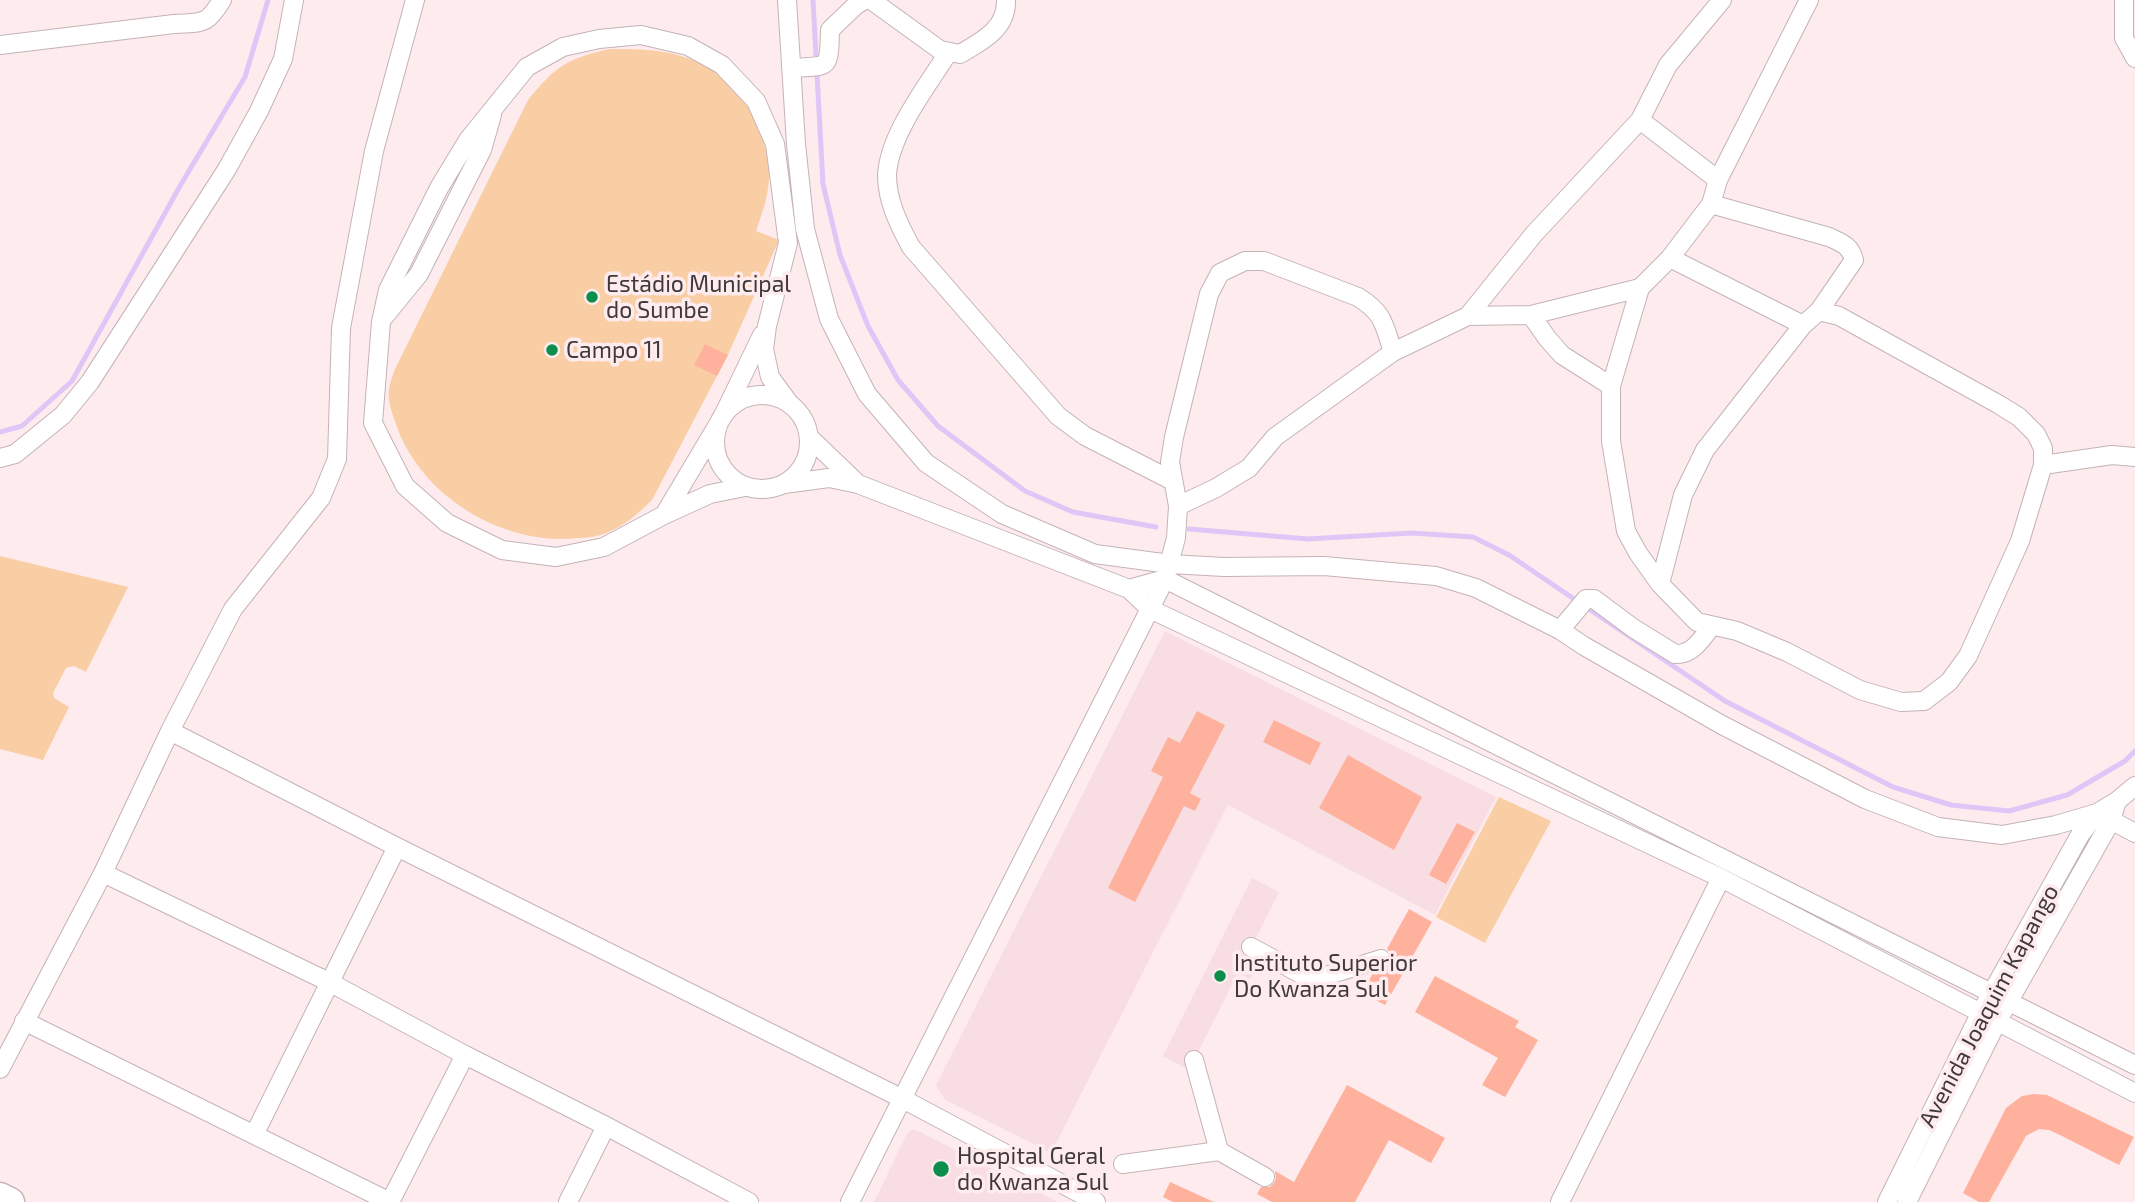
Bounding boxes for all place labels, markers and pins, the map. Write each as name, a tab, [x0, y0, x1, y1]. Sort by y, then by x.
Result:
place label: Estádio Municipal do Sumbe	[606, 270, 791, 324]
marker: Estádio Municipal do Sumbe	[584, 289, 600, 305]
place label: Campo 11	[566, 336, 662, 364]
marker: Campo 11	[544, 342, 560, 358]
place label: Instituto Superior Do Kwanza Sul	[1234, 949, 1417, 1003]
marker: Instituto Superior Do Kwanza Sul	[1212, 968, 1228, 984]
place label: Hospital Geral do Kwanza Sul	[957, 1142, 1109, 1196]
marker: Hospital Geral do Kwanza Sul	[931, 1159, 951, 1179]

